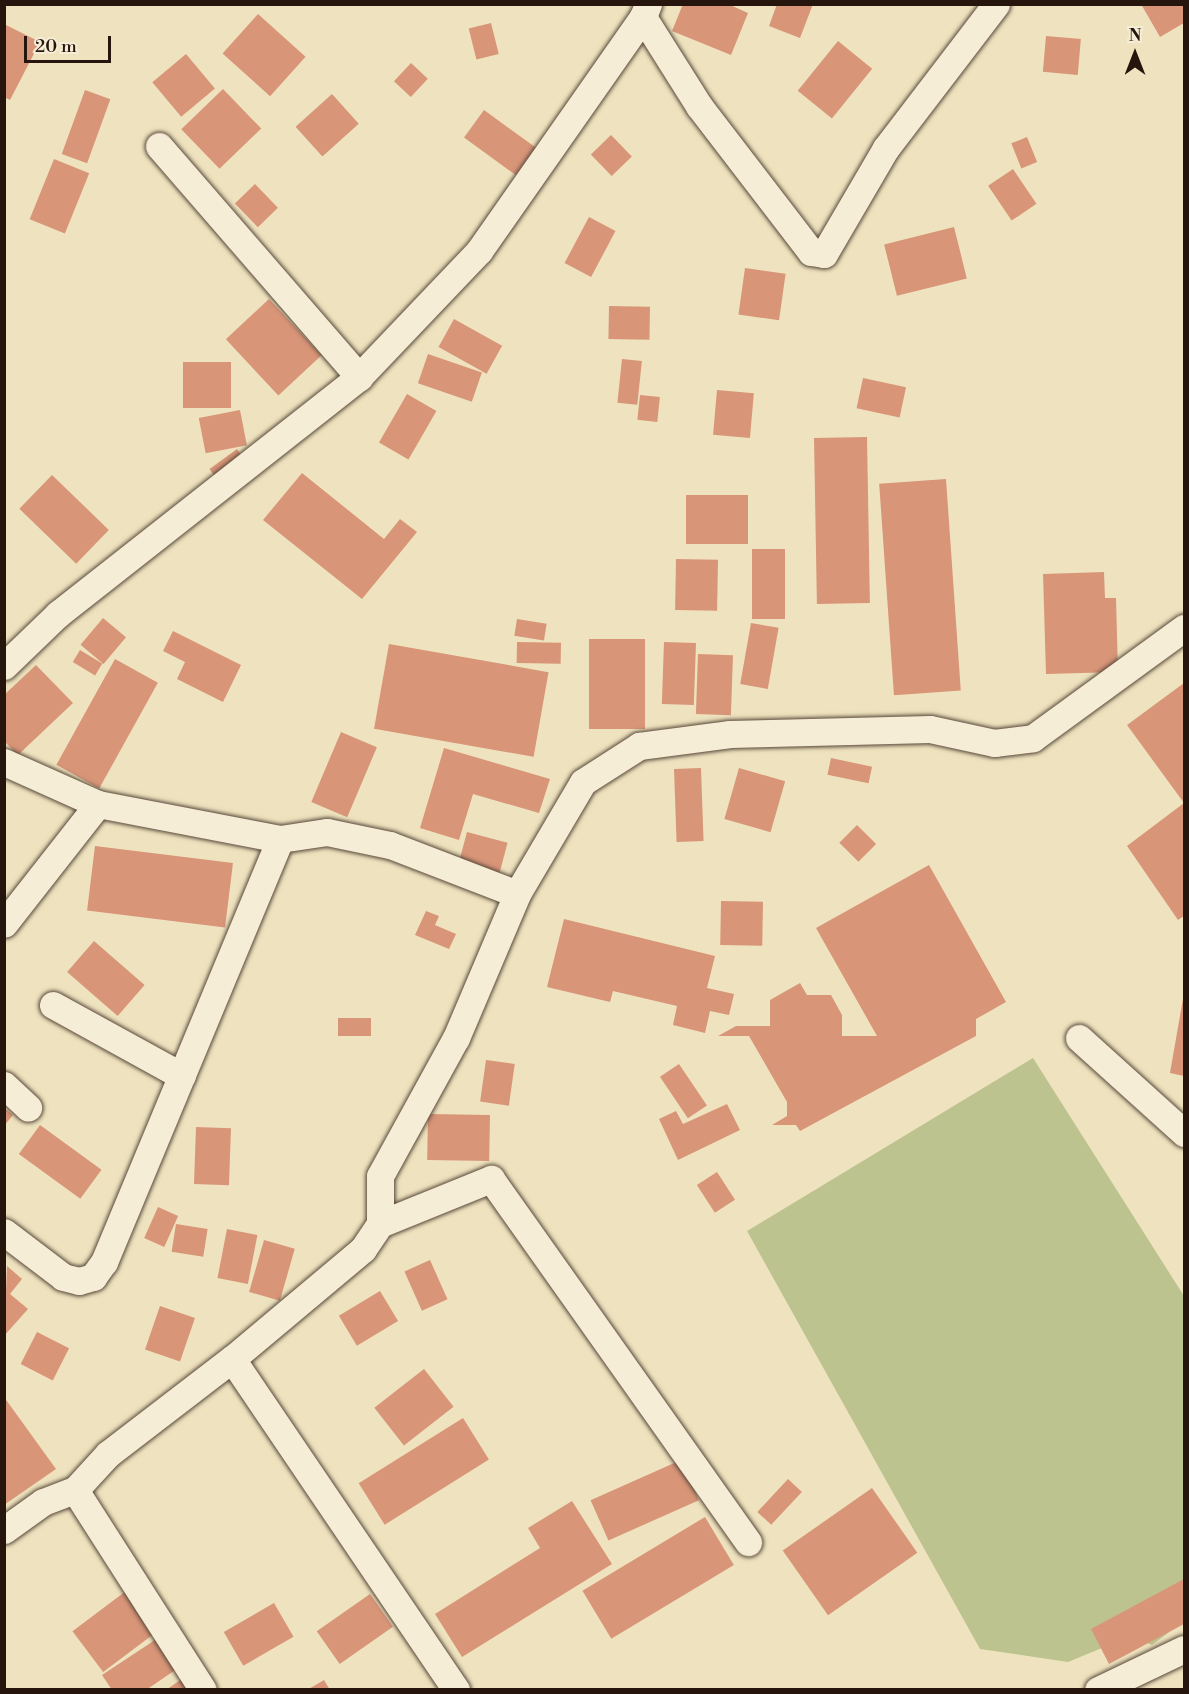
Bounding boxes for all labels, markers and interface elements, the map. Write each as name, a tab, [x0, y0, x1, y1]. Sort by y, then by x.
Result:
scale bar	[27, 24, 114, 62]
north arrow	[1105, 24, 1165, 84]
text: N	[1129, 26, 1141, 46]
text: 20 m	[35, 35, 77, 58]

